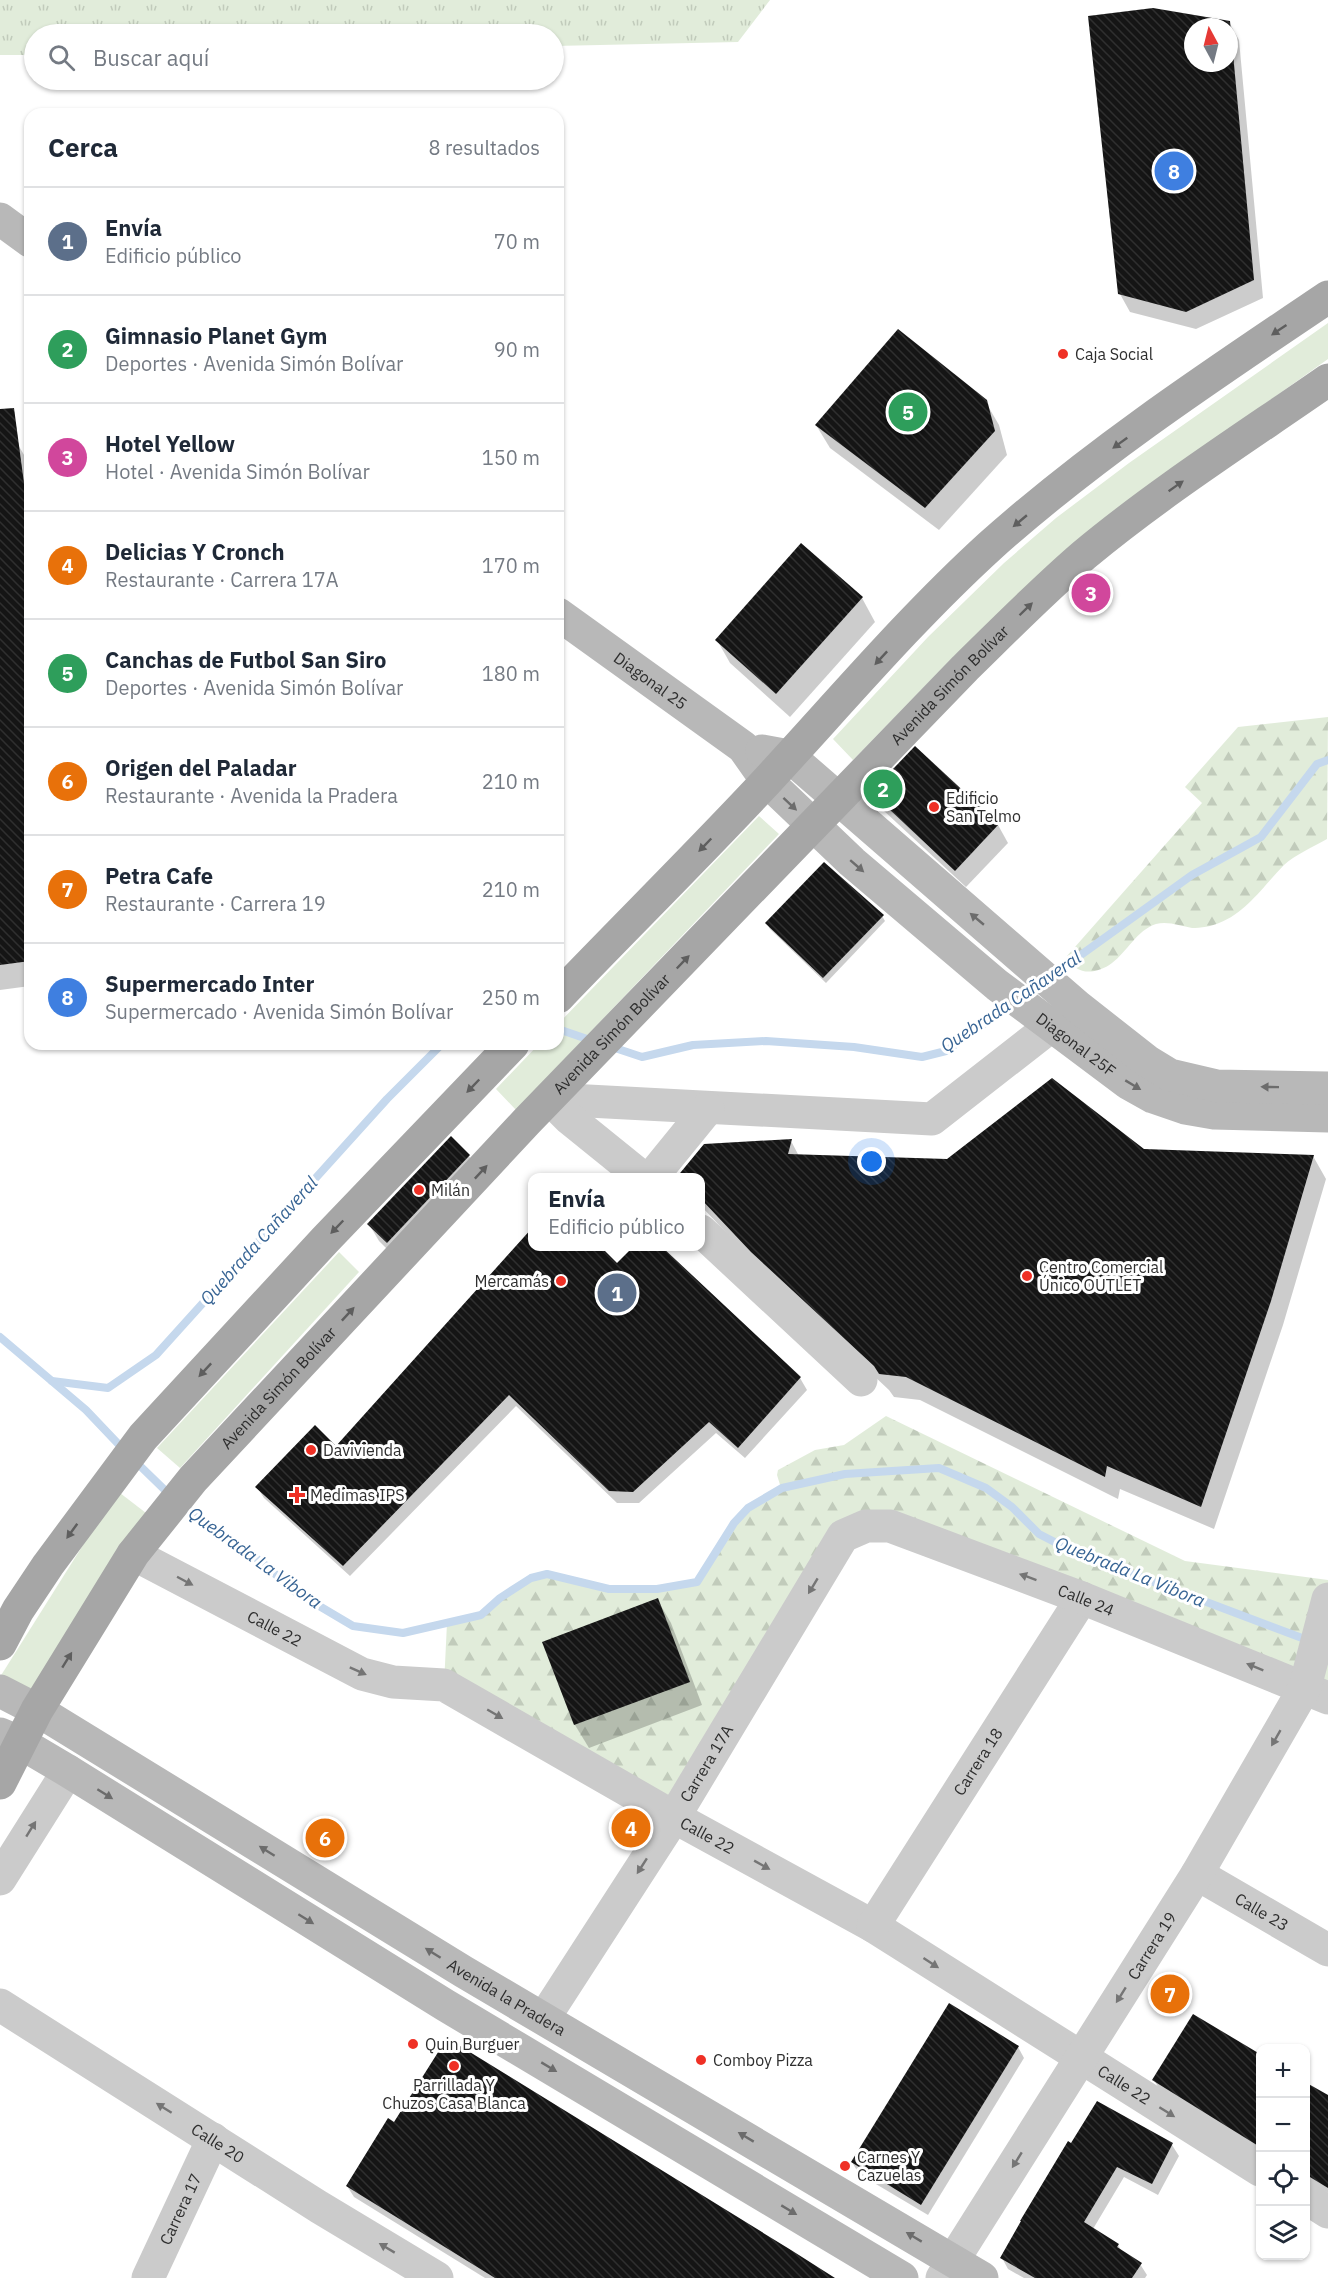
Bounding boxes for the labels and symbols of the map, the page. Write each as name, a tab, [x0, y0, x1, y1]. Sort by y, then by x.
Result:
north arrow	[1184, 18, 1238, 72]
pin: 8	[1154, 148, 1194, 194]
one-way arrow	[1272, 324, 1288, 336]
place label: Caja Social	[1075, 344, 1153, 364]
marker: Caja Social	[1056, 347, 1070, 361]
pin: 5	[888, 390, 928, 434]
one-way arrow	[1113, 436, 1128, 448]
one-way arrow	[1168, 480, 1184, 492]
one-way arrow	[1012, 515, 1028, 528]
pin: 3	[1072, 570, 1110, 616]
one-way arrow	[1018, 602, 1033, 616]
street label: Avenida Simón Bolívar	[886, 621, 1013, 749]
street label: Diagonal 25	[610, 647, 691, 714]
one-way arrow	[874, 650, 888, 665]
pin: 2	[864, 766, 902, 812]
place label: Edificio San Telmo	[946, 788, 1021, 826]
one-way arrow	[782, 797, 797, 811]
marker: Edificio San Telmo	[927, 800, 941, 814]
one-way arrow	[698, 838, 712, 852]
one-way arrow	[849, 859, 864, 872]
one-way arrow	[970, 913, 985, 926]
water label: Quebrada Cañaveral	[936, 946, 1086, 1057]
one-way arrow	[675, 956, 689, 970]
street label: Avenida Simón Bolívar	[548, 969, 674, 1098]
street label: Diagonal 25F	[1032, 1008, 1120, 1081]
one-way arrow	[466, 1079, 480, 1093]
one-way arrow	[1125, 1080, 1141, 1091]
one-way arrow	[1260, 1082, 1279, 1092]
your location	[857, 1147, 886, 1176]
one-way arrow	[473, 1165, 487, 1179]
water label: Quebrada Cañaveral	[195, 1171, 323, 1310]
place label: Milán	[431, 1180, 470, 1200]
marker: Milán	[412, 1183, 426, 1197]
one-way arrow	[331, 1219, 345, 1233]
place label: Centro Comercial Único OUTLET	[1039, 1257, 1163, 1295]
marker: Centro Comercial Único OUTLET	[1020, 1269, 1034, 1283]
pin: 1	[598, 1270, 636, 1316]
place label: Mercamás	[475, 1271, 549, 1291]
marker: Mercamás	[554, 1274, 568, 1288]
one-way arrow	[340, 1308, 354, 1322]
street label: Avenida Simón Bolívar	[216, 1322, 340, 1453]
one-way arrow	[199, 1362, 212, 1377]
place label: Davivienda	[323, 1440, 402, 1460]
marker: Davivienda	[304, 1443, 318, 1457]
place label: Medimas IPS	[310, 1485, 405, 1505]
marker: Medimas IPS	[288, 1486, 306, 1504]
water label: Quebrada La Vibora	[184, 1501, 327, 1614]
one-way arrow	[66, 1522, 78, 1538]
water label: Quebrada La Vibora	[1052, 1531, 1208, 1612]
one-way arrow	[1018, 1572, 1036, 1582]
one-way arrow	[177, 1576, 194, 1586]
one-way arrow	[807, 1578, 818, 1594]
street label: Calle 24	[1055, 1580, 1117, 1620]
street label: Calle 22	[244, 1606, 305, 1651]
one-way arrow	[61, 1652, 72, 1668]
one-way arrow	[1246, 1662, 1264, 1671]
one-way arrow	[349, 1666, 367, 1676]
one-way arrow	[487, 1709, 504, 1719]
street label: Carrera 17A	[675, 1721, 737, 1806]
street label: Carrera 18	[949, 1724, 1007, 1799]
one-way arrow	[1271, 1730, 1281, 1747]
one-way arrow	[97, 1789, 113, 1800]
pin: 4	[612, 1806, 650, 1850]
street label: Calle 22	[677, 1812, 738, 1858]
pin: 6	[306, 1816, 344, 1860]
one-way arrow	[25, 1821, 36, 1837]
one-way arrow	[259, 1846, 275, 1857]
one-way arrow	[637, 1858, 648, 1874]
one-way arrow	[754, 1860, 771, 1870]
street label: Calle 23	[1231, 1888, 1292, 1935]
street label: Carrera 19	[1123, 1908, 1181, 1983]
one-way arrow	[298, 1914, 314, 1925]
one-way arrow	[425, 1948, 441, 1959]
street label: Avenida la Pradera	[444, 1954, 570, 2040]
one-way arrow	[922, 1957, 939, 1968]
pin: 7	[1150, 1972, 1190, 2016]
one-way arrow	[1115, 1987, 1126, 2003]
place label: Quin Burguer	[425, 2034, 520, 2054]
marker: Quin Burguer	[406, 2037, 420, 2051]
place label: Comboy Pizza	[713, 2050, 813, 2070]
marker: Comboy Pizza	[694, 2053, 708, 2067]
marker: Parrillada Y Chuzos Casa Blanca	[447, 2059, 461, 2073]
street label: Calle 22	[1094, 2060, 1155, 2109]
one-way arrow	[541, 2062, 557, 2073]
place label: Parrillada Y Chuzos Casa Blanca	[382, 2075, 526, 2113]
one-way arrow	[156, 2102, 172, 2113]
one-way arrow	[1158, 2106, 1175, 2117]
street label: Calle 20	[188, 2119, 248, 2167]
one-way arrow	[738, 2132, 754, 2143]
place label: Carnes Y Cazuelas	[857, 2147, 921, 2185]
one-way arrow	[1011, 2152, 1022, 2168]
marker: Carnes Y Cazuelas	[838, 2159, 852, 2173]
street label: Carrera 17	[155, 2170, 205, 2248]
one-way arrow	[781, 2205, 797, 2216]
one-way arrow	[906, 2231, 922, 2242]
one-way arrow	[378, 2243, 395, 2253]

